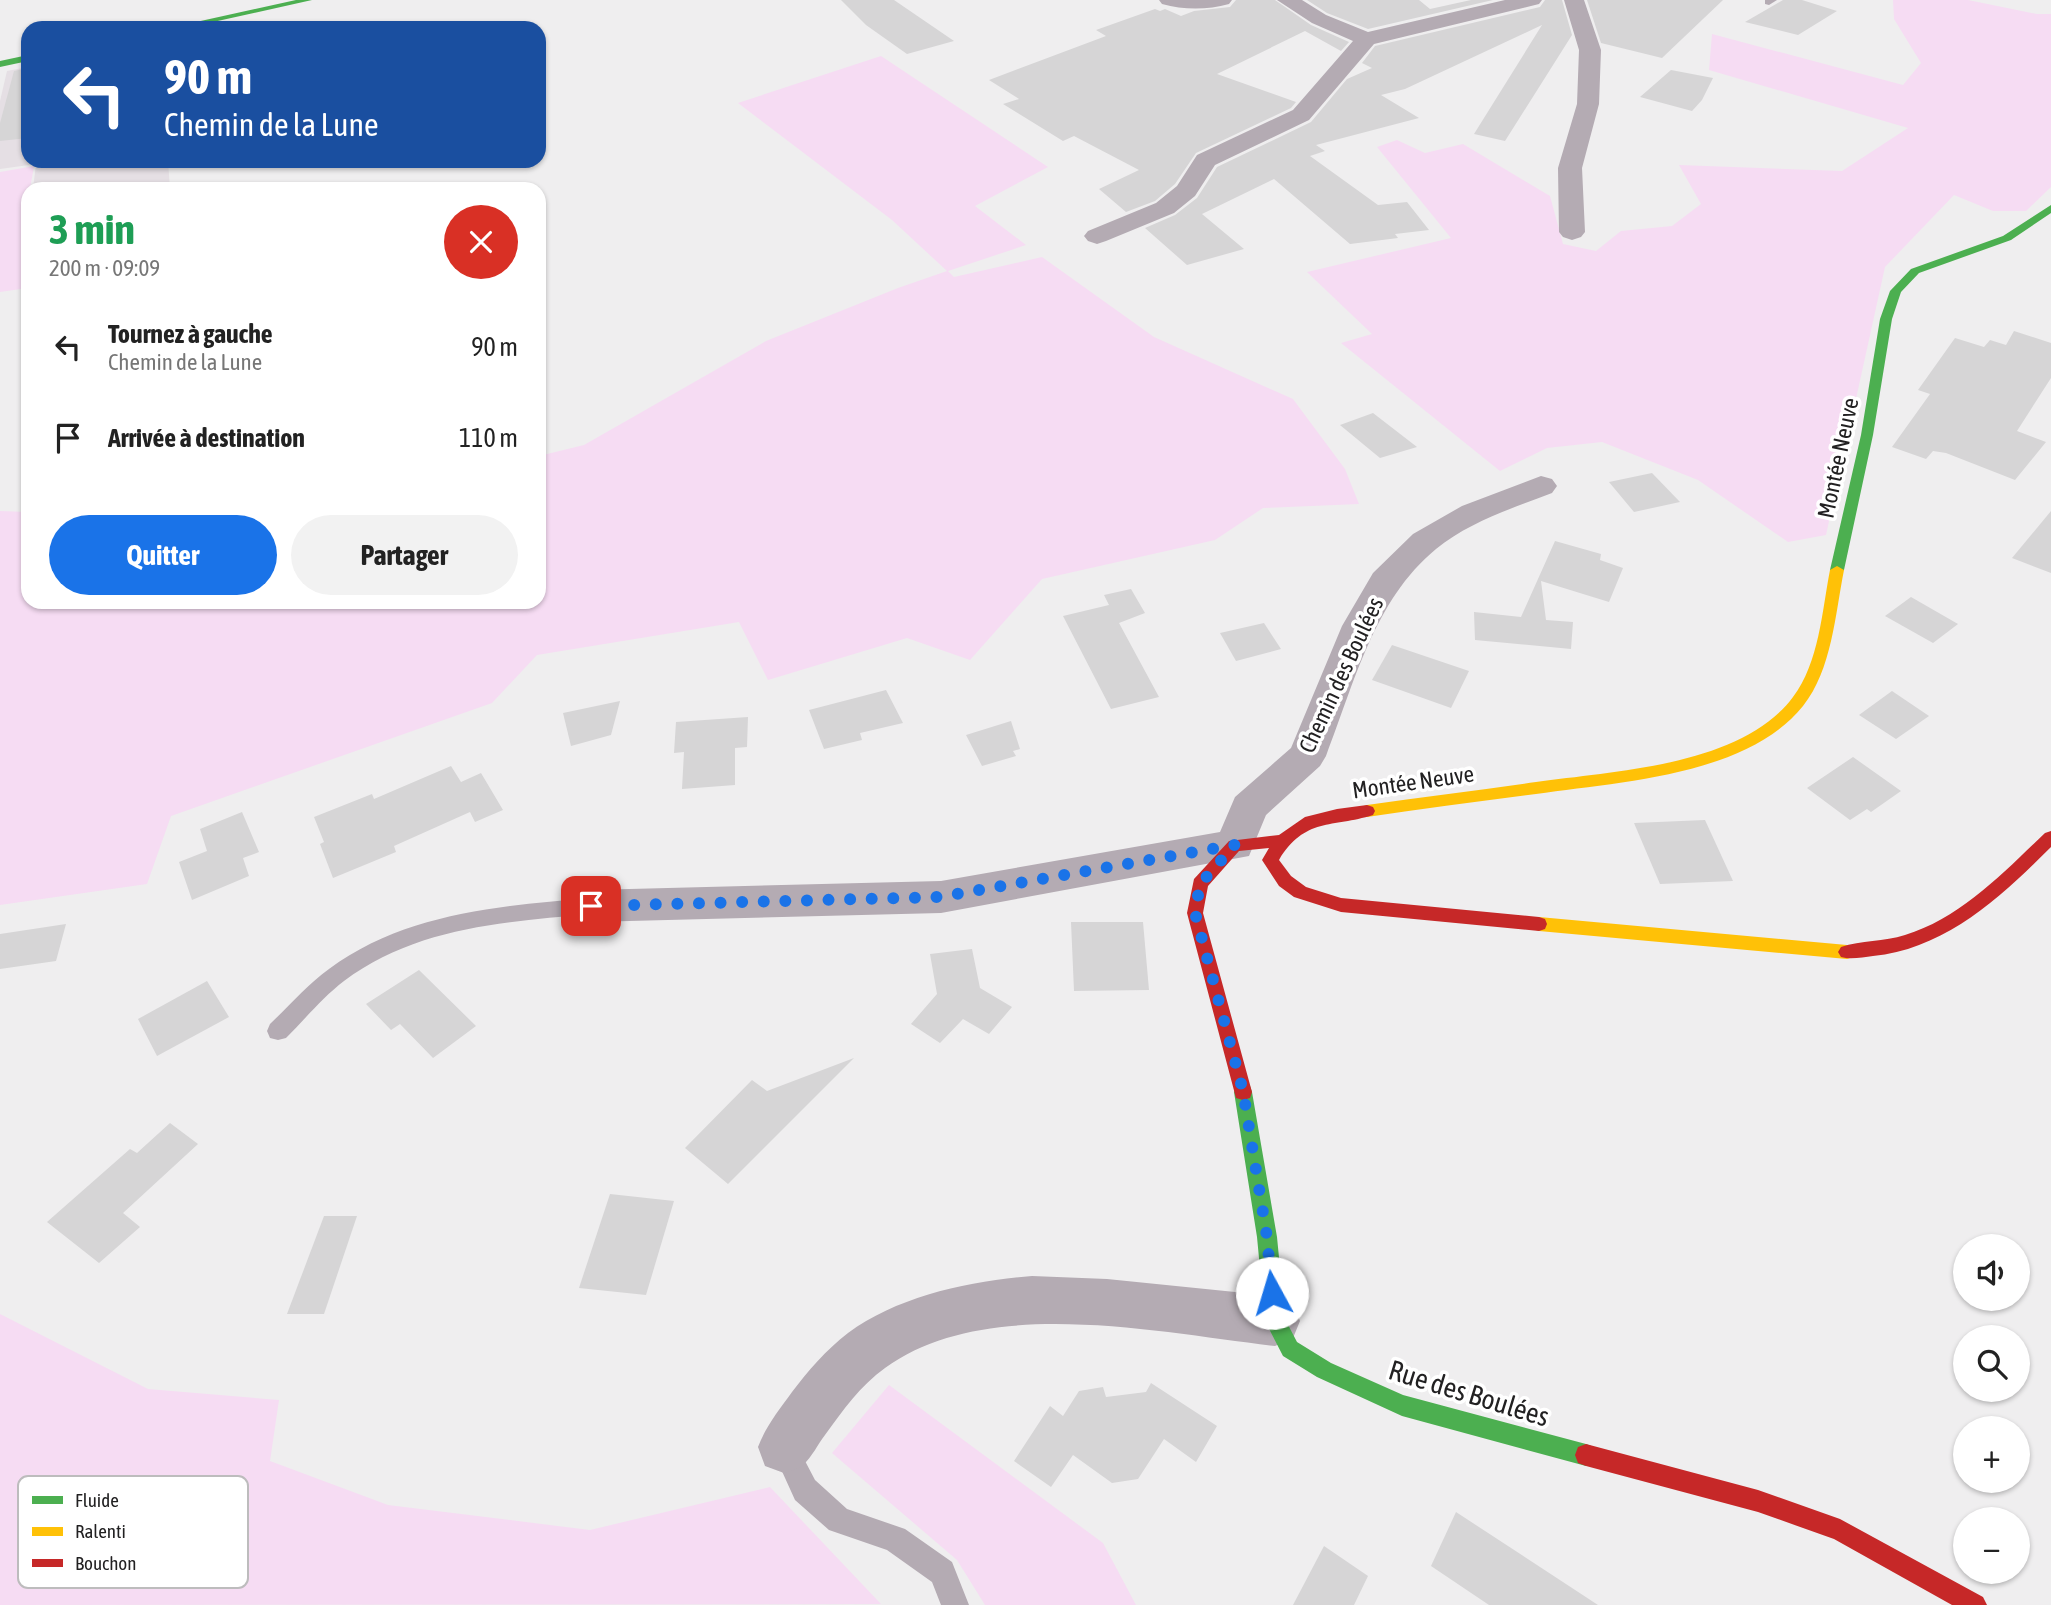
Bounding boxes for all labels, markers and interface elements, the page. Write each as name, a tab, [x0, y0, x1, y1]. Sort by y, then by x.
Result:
text: 90 m	[164, 48, 252, 104]
icon: left	[49, 49, 140, 140]
text: Chemin de la Lune	[164, 106, 378, 143]
text: 3 min	[49, 205, 135, 253]
button: close	[444, 205, 518, 279]
text: 200 m · 09:09	[49, 255, 160, 281]
text: Tournez à gauche	[108, 319, 273, 349]
icon: left	[49, 328, 87, 366]
text: 90 m	[471, 332, 518, 362]
text: Chemin de la Lune	[108, 349, 262, 375]
street label: Montée Neuve	[1813, 395, 1863, 521]
icon: arrive	[49, 419, 87, 457]
text: Arrivée à destination	[108, 423, 305, 453]
text: 110 m	[459, 423, 518, 453]
button: Quitter	[49, 515, 277, 595]
button: Partager	[291, 515, 518, 595]
street label: Chemin des Boulées	[1294, 593, 1388, 757]
street label: Montée Neuve	[1351, 761, 1475, 803]
pin	[561, 876, 621, 936]
icon: arrive	[572, 887, 610, 925]
map controls	[1953, 1234, 2030, 1584]
button: sound	[1953, 1234, 2030, 1311]
position arrow	[1235, 1256, 1309, 1330]
button: search	[1953, 1325, 2030, 1402]
street label: Rue des Boulées	[1385, 1353, 1553, 1433]
button: +	[1953, 1416, 2030, 1493]
legend	[18, 1476, 248, 1588]
text: Fluide	[75, 1489, 119, 1511]
button: −	[1953, 1507, 2030, 1584]
text: Ralenti	[75, 1520, 126, 1542]
text: Bouchon	[75, 1552, 137, 1574]

